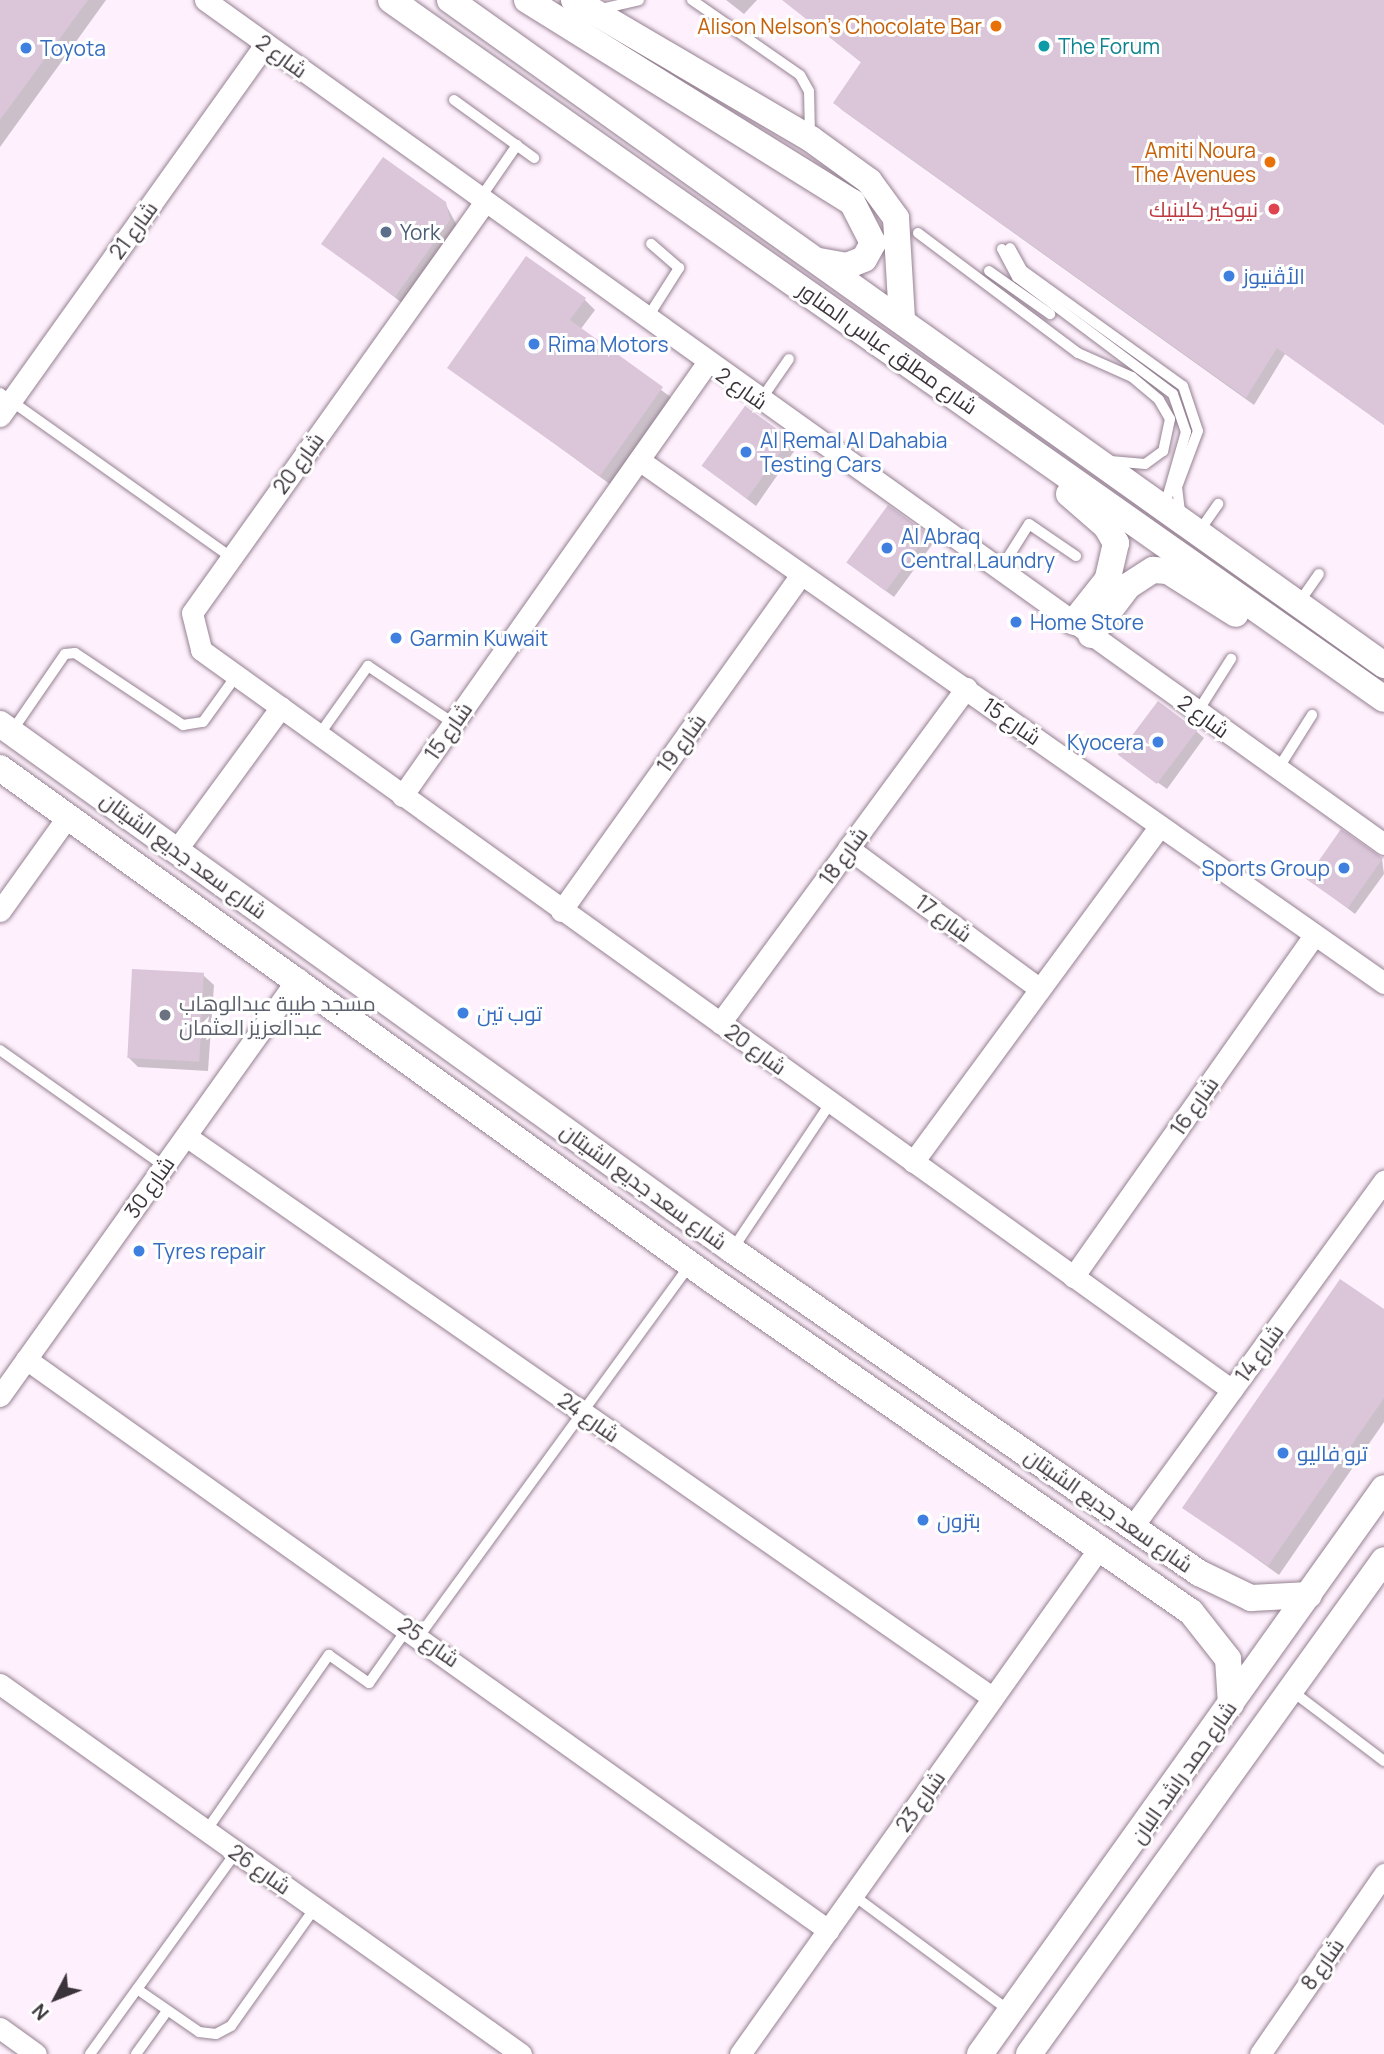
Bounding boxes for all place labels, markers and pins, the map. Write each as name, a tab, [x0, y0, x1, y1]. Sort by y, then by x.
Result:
place label: Alison Nelson's Chocolate Bar	[697, 13, 982, 39]
marker: Alison Nelson's Chocolate Bar	[988, 18, 1004, 34]
place label: The Forum	[1058, 33, 1160, 59]
place label: Toyota	[40, 35, 106, 61]
marker: The Forum	[1036, 38, 1052, 54]
marker: Toyota	[18, 40, 34, 56]
place label: Amiti Noura The Avenues	[1132, 137, 1256, 187]
marker: Amiti Noura The Avenues	[1262, 154, 1278, 170]
place label: نيوكير كلينيك	[1149, 196, 1258, 222]
marker: نيوكير كلينيك	[1264, 199, 1284, 219]
place label: York	[400, 219, 440, 245]
marker: York	[378, 224, 394, 240]
place label: الأڤنيوز	[1243, 263, 1305, 289]
marker: الأڤنيوز	[1221, 268, 1237, 284]
place label: Rima Motors	[548, 331, 668, 357]
marker: Rima Motors	[526, 336, 542, 352]
place label: Al Remal Al Dahabia Testing Cars	[760, 427, 947, 477]
marker: Al Remal Al Dahabia Testing Cars	[738, 444, 754, 460]
place label: Al Abraq Central Laundry	[901, 523, 1055, 573]
marker: Al Abraq Central Laundry	[879, 540, 895, 556]
place label: Home Store	[1030, 609, 1144, 635]
marker: Home Store	[1008, 614, 1024, 630]
place label: Garmin Kuwait	[410, 625, 548, 651]
marker: Garmin Kuwait	[388, 630, 404, 646]
place label: Kyocera	[1067, 729, 1144, 755]
marker: Kyocera	[1150, 734, 1166, 750]
place label: Sports Group	[1202, 855, 1330, 881]
marker: Sports Group	[1336, 860, 1352, 876]
place label: مسجد طيبة عبدالوهاب عبدالعزيز العثمان	[179, 990, 376, 1040]
place label: توب تين	[477, 1000, 542, 1026]
marker: توب تين	[455, 1005, 471, 1021]
marker: مسجد طيبة عبدالوهاب عبدالعزيز العثمان	[157, 1007, 173, 1023]
place label: Tyres repair	[153, 1238, 266, 1264]
marker: Tyres repair	[131, 1243, 147, 1259]
place label: ترو فاليو	[1297, 1440, 1368, 1466]
marker: ترو فاليو	[1275, 1445, 1291, 1461]
place label: بتزون	[937, 1507, 981, 1533]
marker: بتزون	[915, 1512, 931, 1528]

